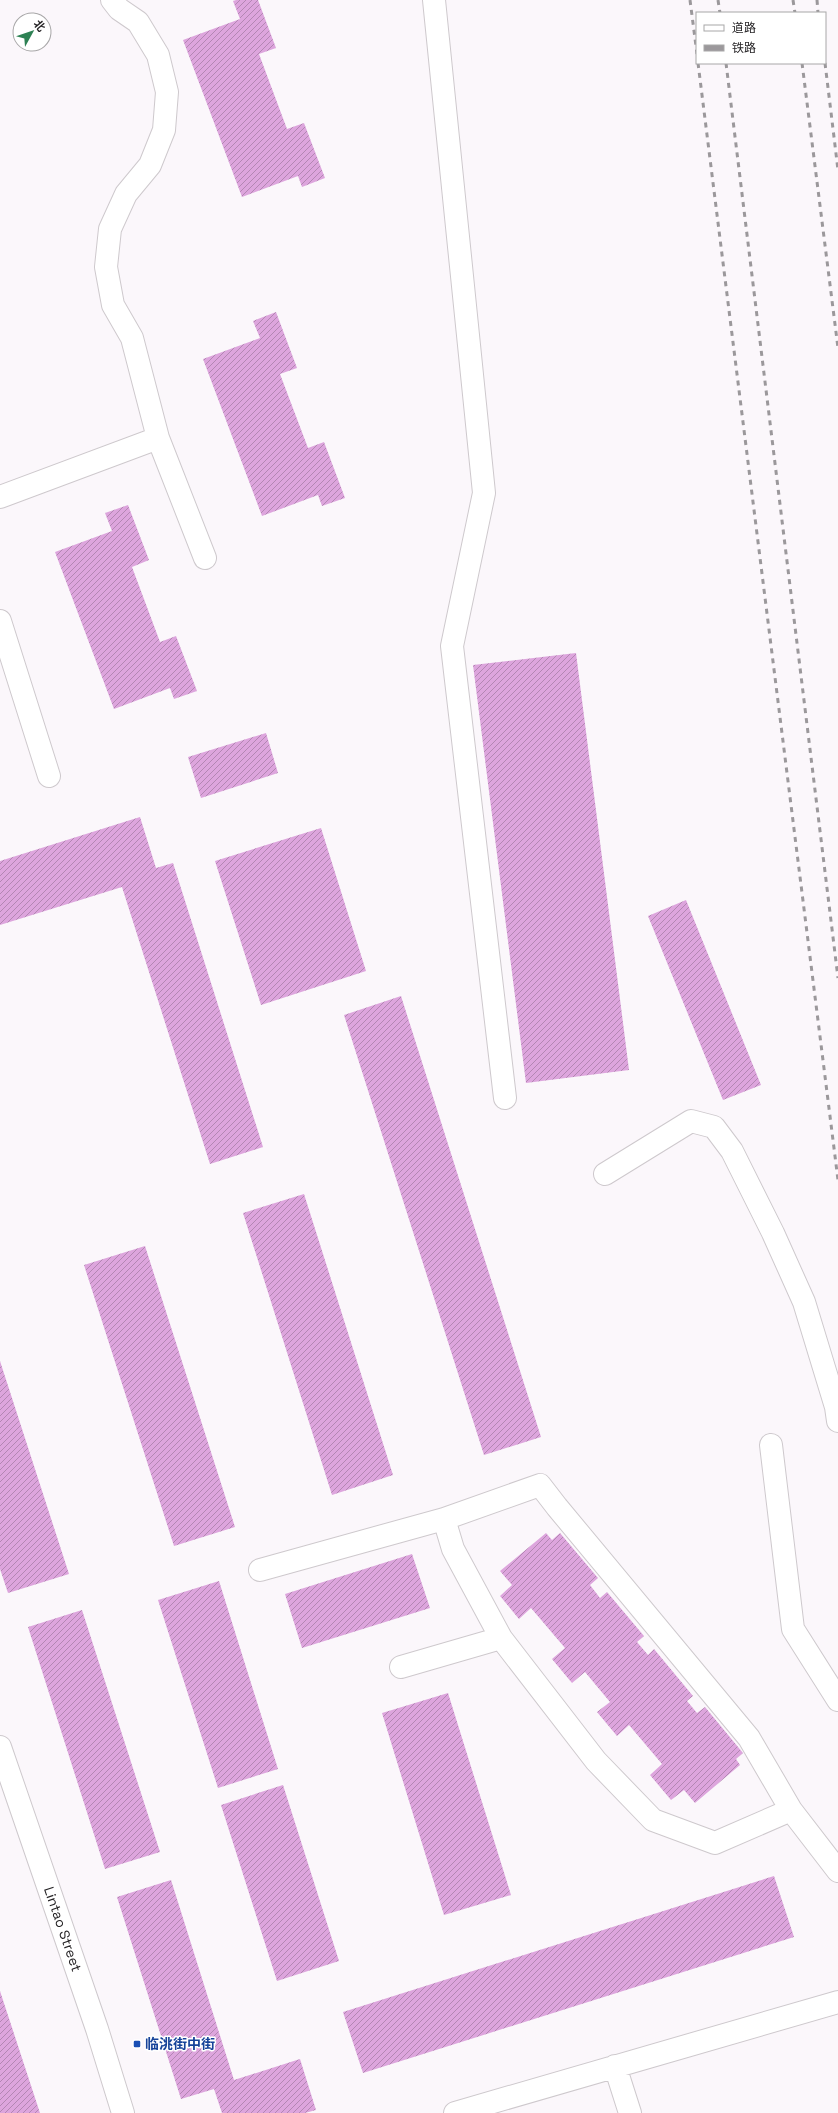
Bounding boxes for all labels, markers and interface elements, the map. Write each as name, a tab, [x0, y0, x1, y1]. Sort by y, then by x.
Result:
north arrow	[12, 12, 52, 52]
legend	[696, 12, 826, 64]
text: 北	[31, 17, 49, 34]
text: 道路	[732, 20, 756, 36]
text: 铁路	[732, 40, 756, 56]
street label: Lintao Street	[40, 1884, 86, 1974]
place label: 临洮街中街	[145, 2035, 215, 2053]
marker: 临洮街中街	[132, 2039, 142, 2049]

